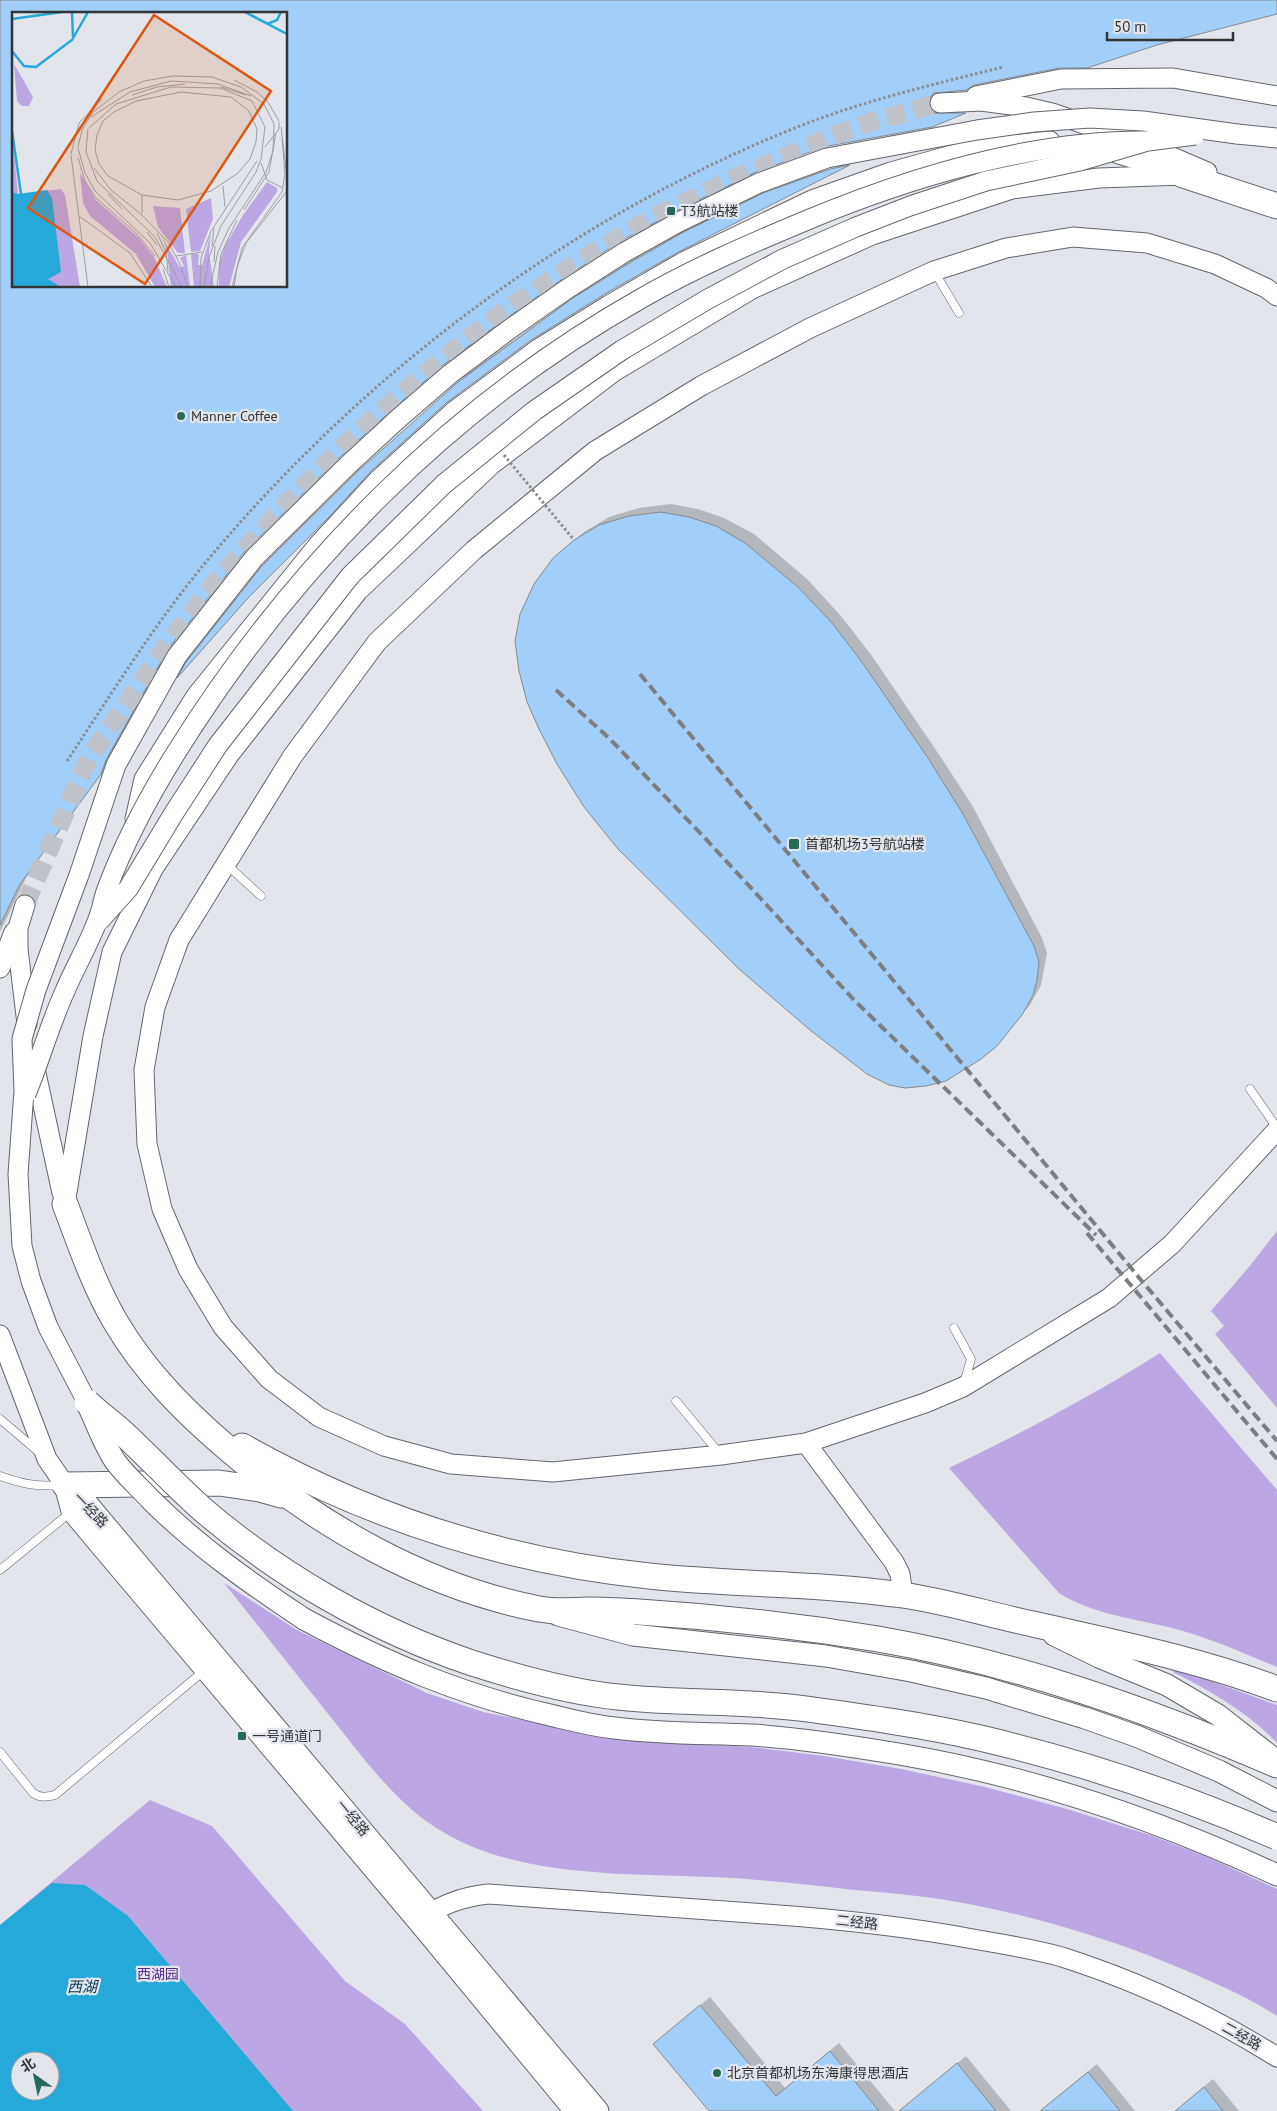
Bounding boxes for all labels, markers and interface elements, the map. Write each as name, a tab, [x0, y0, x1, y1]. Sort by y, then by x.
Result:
scale bar	[1107, 10, 1233, 42]
inset map	[12, 12, 288, 288]
text: 50 m	[1114, 17, 1147, 36]
place label: T3航站楼	[681, 202, 738, 220]
marker: T3航站楼	[665, 205, 677, 217]
place label: Manner Coffee	[191, 407, 278, 425]
marker: Manner Coffee	[175, 410, 187, 422]
place label: 首都机场3号航站楼	[805, 835, 925, 853]
marker: 首都机场3号航站楼	[787, 837, 801, 851]
street label: 一经路	[70, 1489, 112, 1531]
place label: 一号通道门	[252, 1727, 322, 1745]
marker: 一号通道门	[236, 1730, 248, 1742]
street label: 一经路	[333, 1796, 373, 1840]
street label: 二经路	[835, 1911, 879, 1933]
park label: 西湖园	[137, 1965, 179, 1983]
water label: 西湖	[67, 1977, 99, 1996]
street label: 二经路	[1219, 2018, 1265, 2054]
north arrow	[10, 2051, 60, 2101]
text: 北	[17, 2054, 39, 2076]
place label: 北京首都机场东海康得思酒店	[727, 2064, 909, 2082]
marker: 北京首都机场东海康得思酒店	[711, 2067, 723, 2079]

